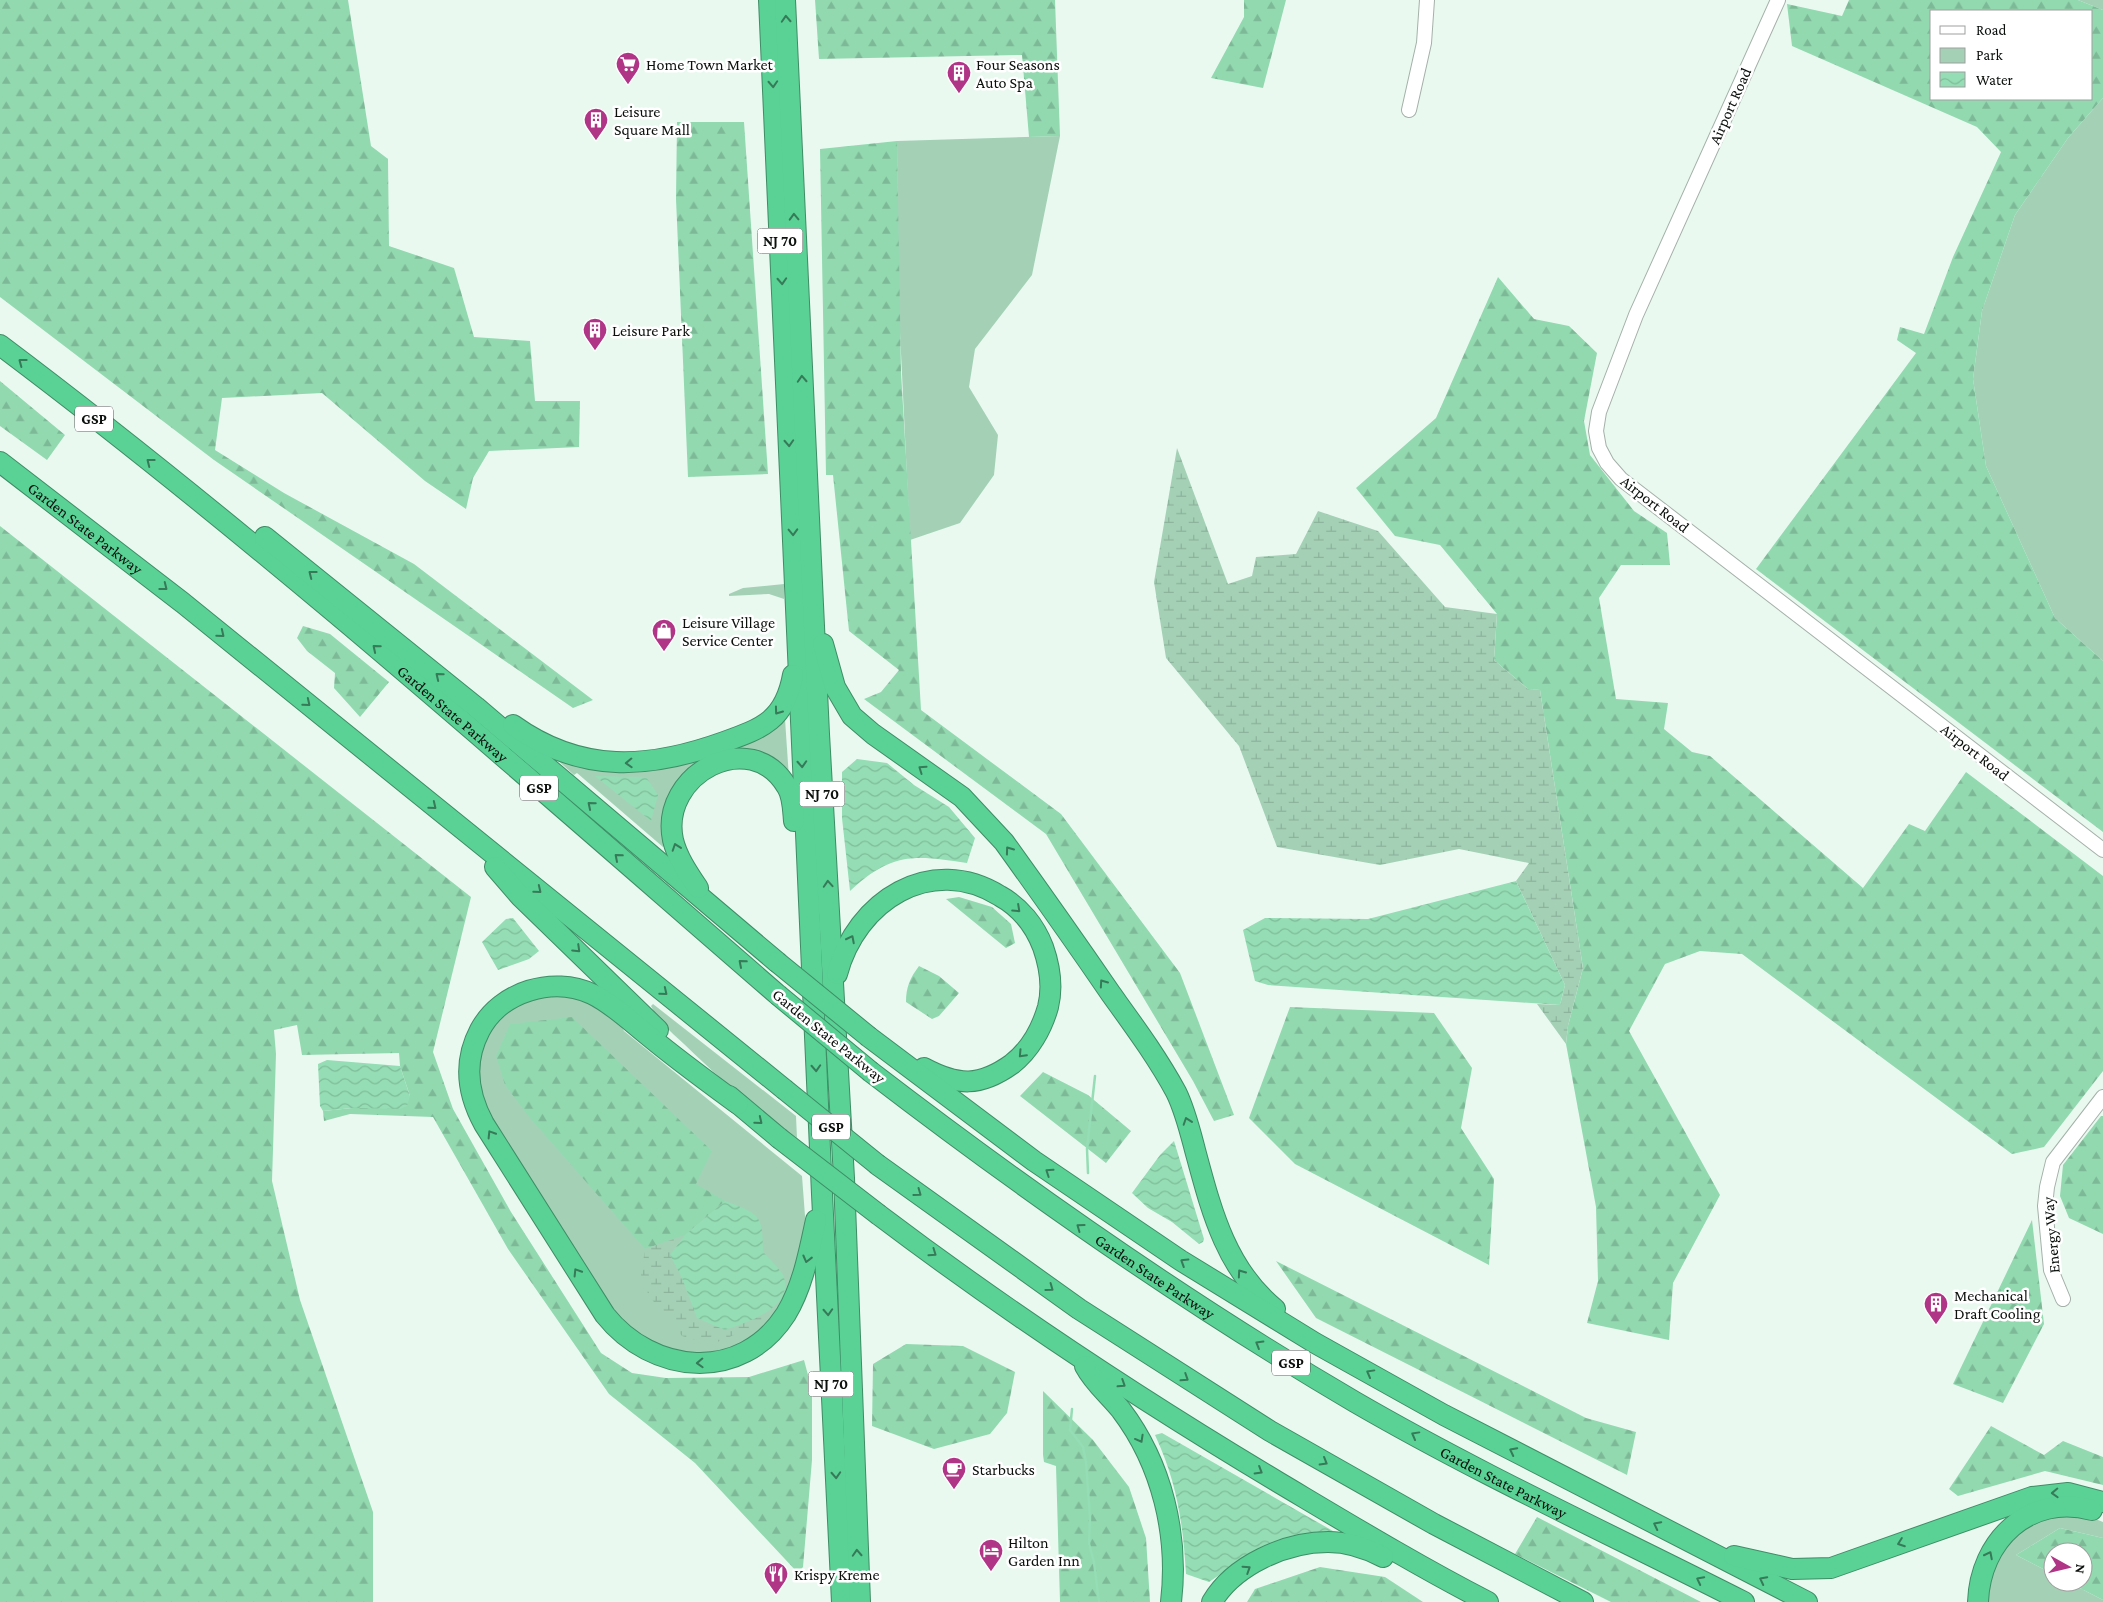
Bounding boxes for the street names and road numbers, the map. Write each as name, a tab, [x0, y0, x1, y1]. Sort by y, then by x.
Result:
street label: Airport Road	[1706, 65, 1756, 147]
road number: NJ 70	[758, 228, 802, 254]
road number: GSP	[75, 406, 113, 432]
street label: Airport Road	[1617, 472, 1693, 537]
street label: Garden State Parkway	[25, 479, 147, 578]
street label: Garden State Parkway	[395, 661, 512, 766]
street label: Airport Road	[1937, 720, 2013, 785]
road number: GSP	[520, 776, 558, 800]
road number: NJ 70	[800, 782, 844, 806]
street label: Garden State Parkway	[769, 985, 889, 1088]
road number: GSP	[812, 1114, 850, 1140]
street label: Energy Way	[2039, 1195, 2064, 1274]
street label: Garden State Parkway	[1092, 1230, 1219, 1323]
road number: GSP	[1272, 1350, 1310, 1376]
road number: NJ 70	[808, 1372, 854, 1396]
street label: Garden State Parkway	[1438, 1442, 1570, 1522]

